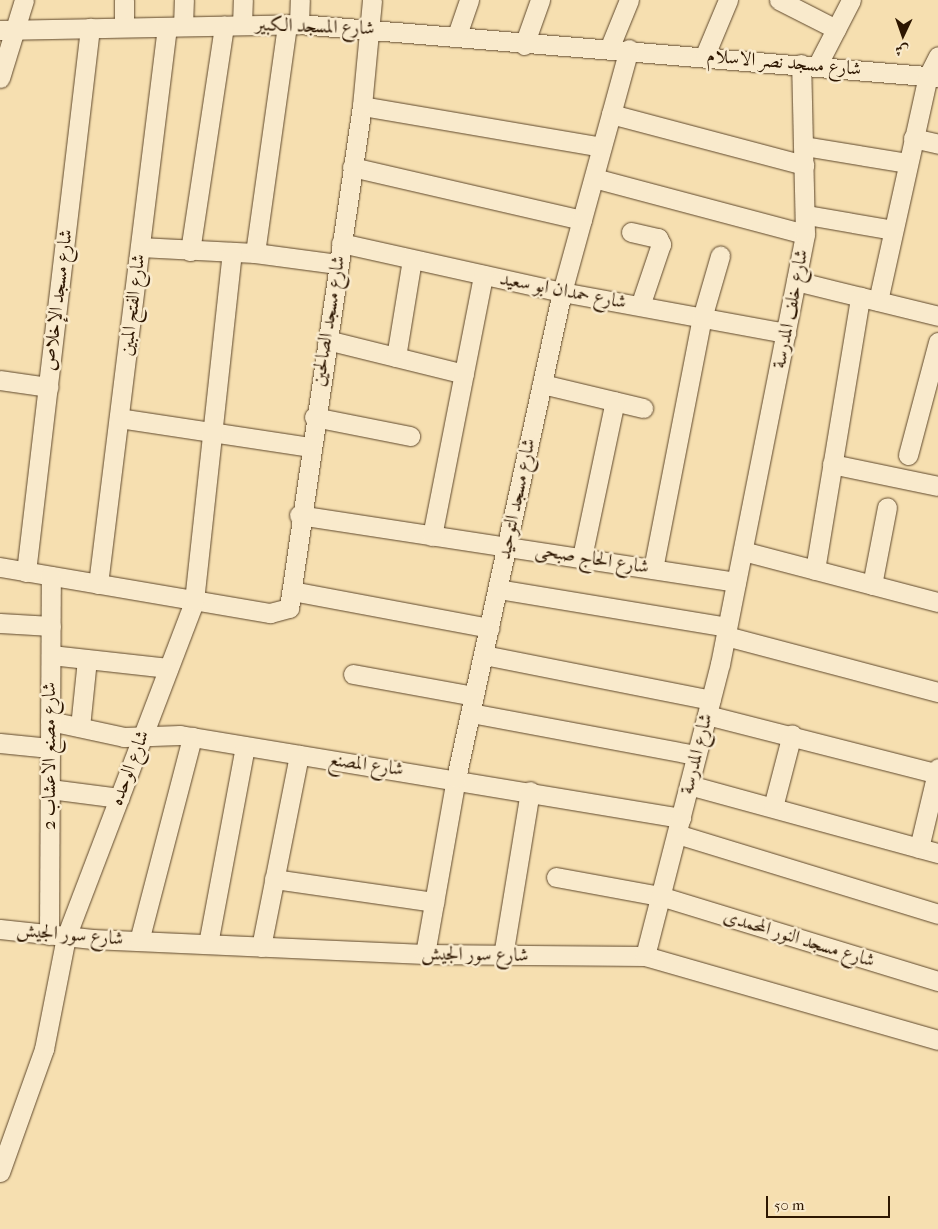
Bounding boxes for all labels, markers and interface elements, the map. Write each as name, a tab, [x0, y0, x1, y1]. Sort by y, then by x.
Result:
north arrow	[878, 10, 928, 60]
street label: شارع المسجد الكبير	[255, 14, 375, 40]
text: ش	[895, 42, 910, 59]
street label: شارع مسجد نصر الاسلام	[706, 45, 862, 81]
street label: شارع مسجد الإخلاص	[38, 228, 78, 372]
street label: شارع خلف المدرسة	[768, 247, 814, 371]
street label: شارع الفتح المبين	[115, 253, 151, 357]
street label: شارع مسجد الصالحين	[307, 254, 351, 388]
street label: شارع حمدان ابو سعيد	[498, 268, 628, 314]
street label: شارع مسجد التوحيد	[493, 436, 541, 562]
street label: شارع الحاج صبحى	[534, 539, 650, 579]
street label: شارع مصنع الاعشاب 2	[39, 682, 61, 830]
street label: شارع المدرسة	[676, 711, 718, 797]
street label: شارع الوحده	[105, 727, 155, 809]
street label: شارع المصنع	[327, 748, 405, 782]
street label: شارع مسجد النور المحمدى	[721, 905, 877, 973]
street label: شارع سور الجيش	[16, 919, 124, 951]
street label: شارع سور الجيش	[421, 943, 529, 967]
scale bar	[768, 1186, 892, 1218]
text: 50 m	[774, 1196, 804, 1214]

